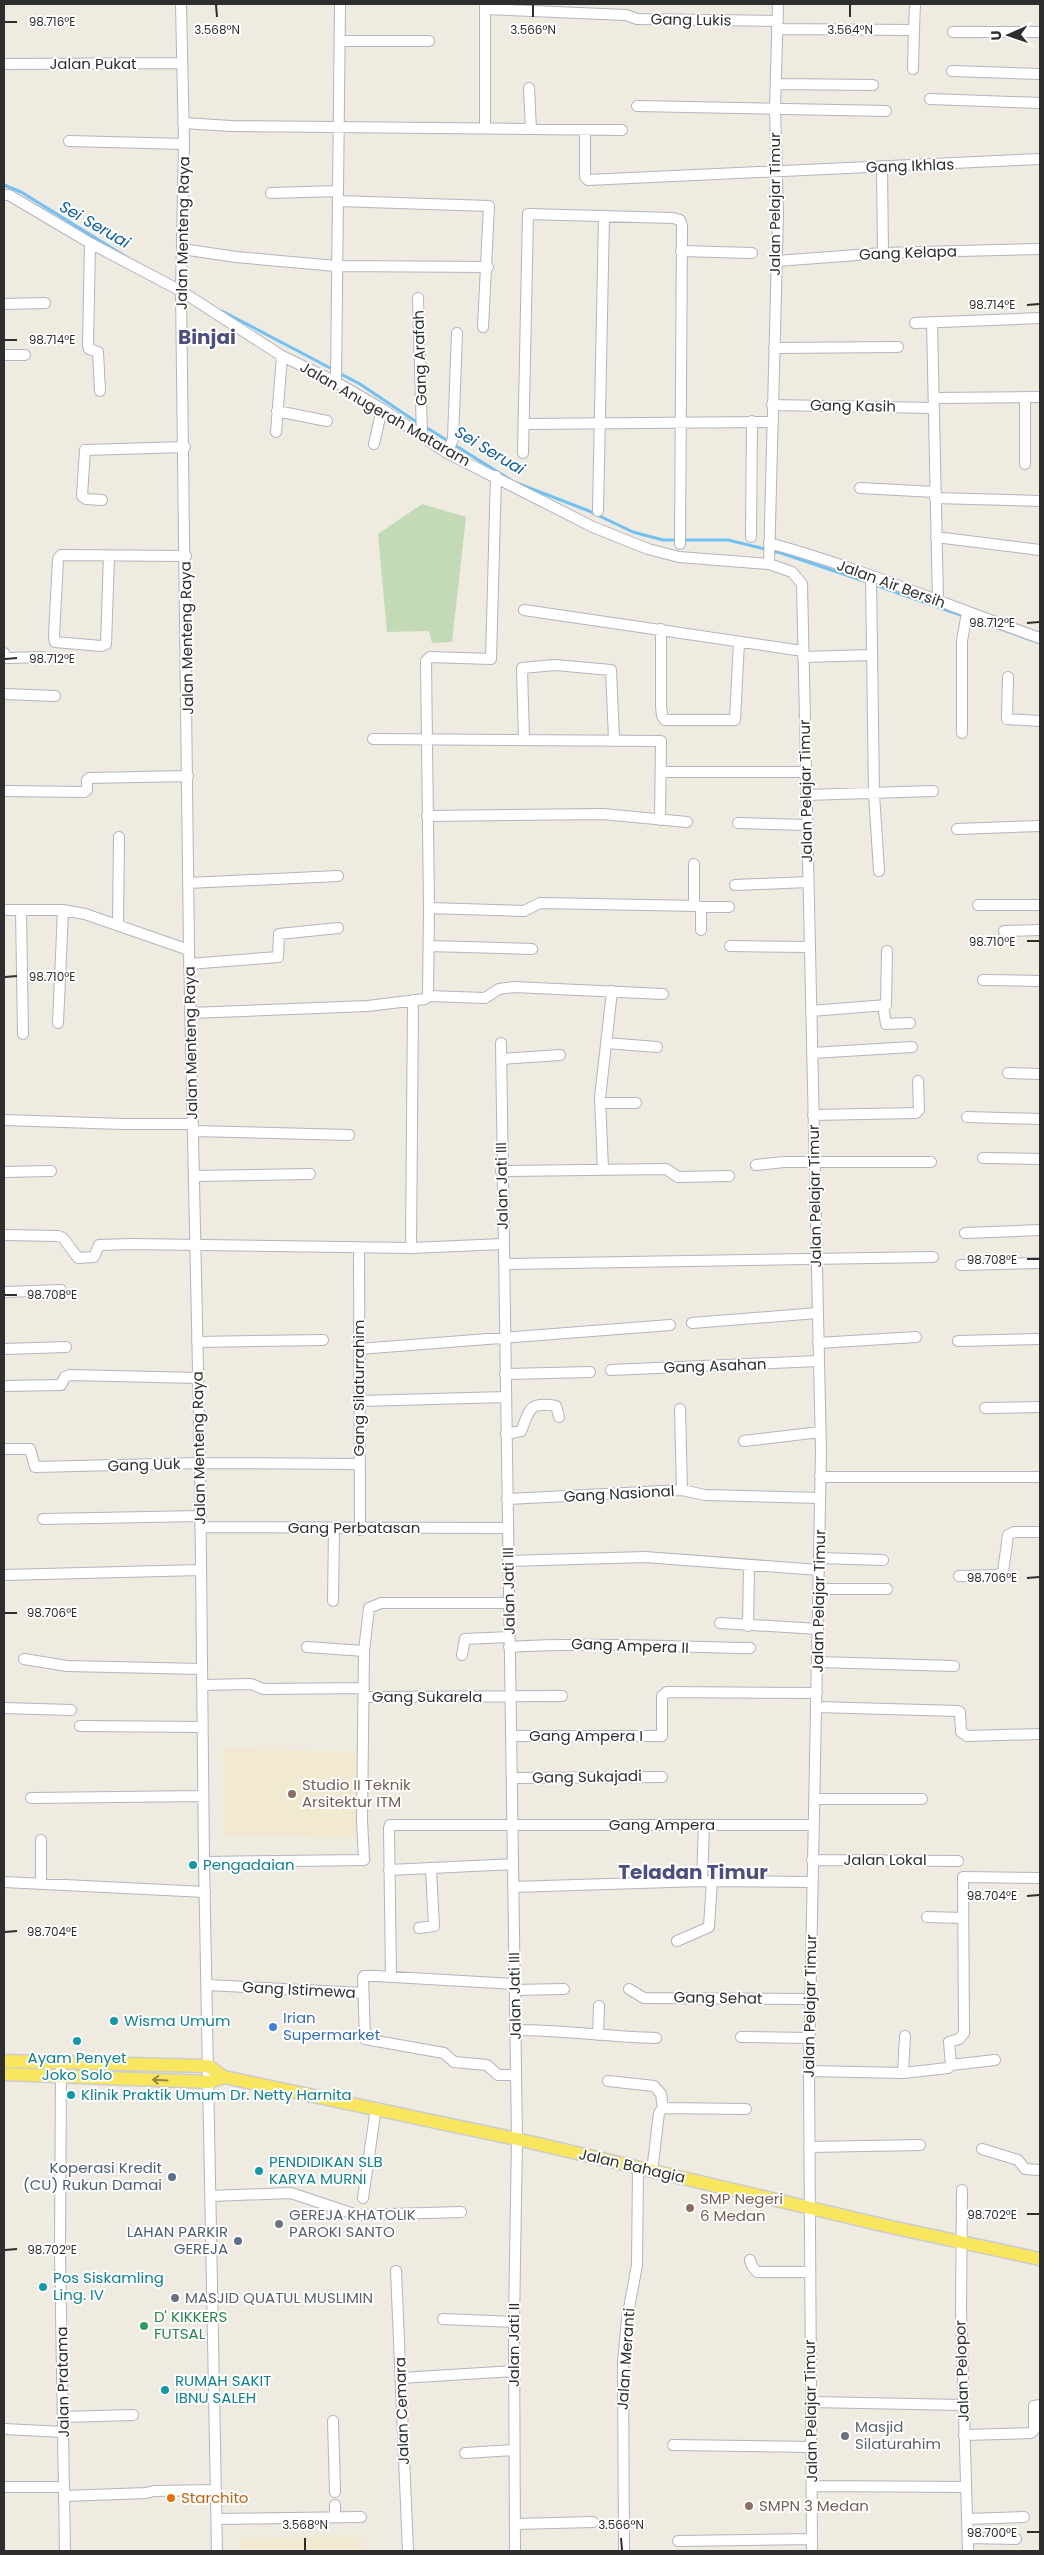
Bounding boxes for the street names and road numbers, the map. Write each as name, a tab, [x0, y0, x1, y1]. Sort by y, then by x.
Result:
street label: Gang Lukis	[650, 8, 732, 31]
street label: Jalan Pukat	[49, 53, 137, 74]
street label: Jalan Pelajar Timur	[764, 132, 785, 276]
street label: Gang Ikhlas	[866, 153, 955, 178]
street label: Jalan Menteng Raya	[171, 156, 194, 310]
street label: Gang Kelapa	[859, 240, 957, 265]
street label: Gang Arafah	[407, 310, 432, 406]
street label: Jalan Anugerah Mataram	[296, 356, 474, 471]
street label: Gang Kasih	[810, 394, 896, 417]
street label: Jalan Air Bersih	[834, 554, 948, 613]
street label: Jalan Menteng Raya	[175, 561, 198, 715]
street label: Jalan Pelajar Timur	[794, 719, 817, 863]
street label: Jalan Menteng Raya	[179, 966, 202, 1120]
street label: Jalan Pelajar Timur	[803, 1124, 826, 1268]
street label: Jalan Jati III	[490, 1142, 513, 1230]
street label: Gang Silaturrahim	[348, 1319, 369, 1457]
street label: Gang Asahan	[663, 1353, 767, 1378]
street label: Jalan Menteng Raya	[187, 1371, 210, 1525]
street label: Gang Uuk	[107, 1453, 181, 1476]
street label: Gang Nasional	[563, 1480, 675, 1507]
street label: Gang Perbatasan	[288, 1517, 420, 1538]
street label: Jalan Pelajar Timur	[807, 1529, 830, 1673]
street label: Jalan Jati III	[497, 1547, 520, 1635]
street label: Gang Ampera II	[571, 1633, 689, 1658]
street label: Gang Sukarela	[372, 1686, 482, 1707]
street label: Gang Ampera I	[529, 1725, 643, 1746]
street label: Gang Sukajadi	[532, 1765, 642, 1788]
street label: Gang Ampera	[609, 1814, 715, 1835]
street label: Jalan Lokal	[843, 1849, 927, 1870]
street label: Jalan Pelajar Timur	[798, 1934, 821, 2078]
street label: Jalan Jati III	[503, 1952, 526, 2040]
street label: Gang Istimewa	[242, 1976, 356, 2003]
street label: Gang Sehat	[673, 1986, 763, 2009]
street label: Jalan Bahagia	[577, 2143, 687, 2188]
street label: Jalan Jati II	[503, 2303, 524, 2387]
street label: Jalan Meranti	[611, 2307, 640, 2411]
street label: Jalan Pelopor	[949, 2319, 974, 2422]
street label: Jalan Pratama	[51, 2326, 74, 2438]
street label: Jalan Pelajar Timur	[799, 2339, 822, 2483]
street label: Jalan Cemara	[389, 2357, 414, 2465]

